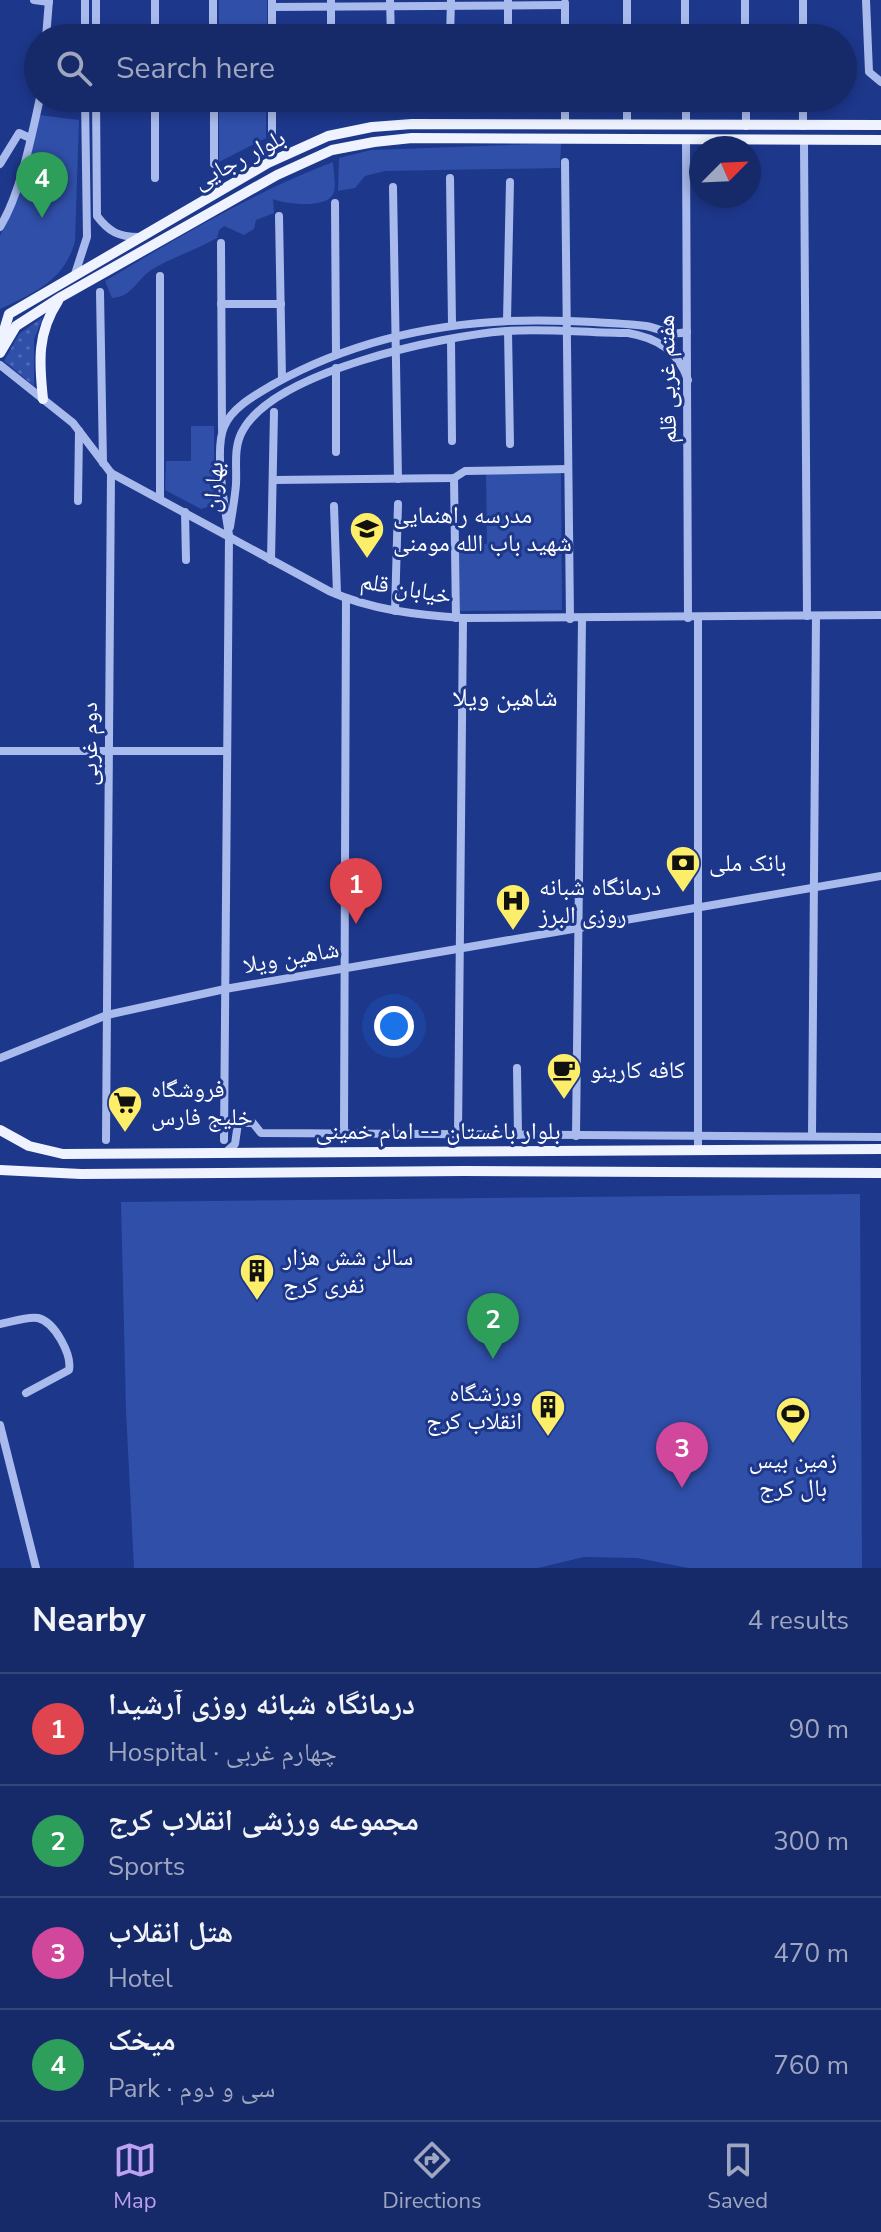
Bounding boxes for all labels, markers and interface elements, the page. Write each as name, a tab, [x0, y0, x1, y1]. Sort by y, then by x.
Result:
search box	[24, 24, 857, 112]
icon: search	[52, 46, 96, 90]
text: Search here	[116, 48, 275, 89]
street label: بلوار رجایی	[187, 121, 291, 197]
north arrow	[689, 136, 761, 208]
pin: 4	[16, 152, 68, 218]
street label: هفتم غربی قلم	[650, 314, 684, 444]
street label: بهاران	[195, 460, 231, 514]
place label: مدرسه راهنمایی شهید باب الله مومنی	[393, 499, 572, 559]
school or university icon: مدرسه راهنمایی شهید باب الله مومنی	[348, 510, 386, 560]
street label: خیابان قلم	[358, 564, 454, 612]
district label: شاهین ویلا	[452, 680, 558, 715]
street label: دوم غربی	[73, 702, 105, 786]
bank icon: بانک ملی	[664, 844, 702, 894]
place label: بانک ملی	[709, 847, 786, 879]
pin: 1	[330, 858, 382, 924]
place label: درمانگاه شبانه روزی البرز	[538, 871, 661, 931]
hospital icon: درمانگاه شبانه روزی البرز	[494, 882, 532, 932]
street label: شاهین ویلا	[240, 933, 342, 981]
your location	[374, 1006, 414, 1046]
cafe icon: کافه کارینو	[545, 1051, 583, 1101]
place label: کافه کارینو	[590, 1054, 685, 1086]
place label: فروشگاه خلیج فارس	[151, 1073, 253, 1133]
supermarket icon: فروشگاه خلیج فارس	[106, 1084, 144, 1134]
street label: بلوار باغستان -- امام خمینی	[316, 1115, 560, 1147]
place label: سالن شش هزار نفری کرج	[282, 1241, 413, 1301]
building icon: سالن شش هزار نفری کرج	[238, 1252, 276, 1302]
pin: 2	[467, 1293, 519, 1359]
place label: ورزشگاه انقلاب کرج	[426, 1377, 522, 1437]
building icon: ورزشگاه انقلاب کرج	[529, 1388, 567, 1438]
sports icon: زمین بیس بال کرج	[774, 1395, 812, 1445]
pin: 3	[656, 1422, 708, 1488]
place label: زمین بیس بال کرج	[749, 1444, 837, 1504]
text: Nearby	[32, 1597, 146, 1643]
text: 4 results	[748, 1603, 849, 1638]
text: درمانگاه شبانه روزی آرشیدا	[108, 1684, 415, 1725]
text: 1	[50, 1712, 66, 1747]
text: 90 m	[789, 1712, 849, 1747]
text: Hospital · چهارم غربی	[108, 1735, 337, 1770]
text: مجموعه ورزشی انقلاب کرج	[108, 1800, 419, 1841]
text: 2	[50, 1824, 66, 1859]
text: 300 m	[773, 1824, 849, 1859]
text: Sports	[108, 1849, 185, 1884]
text: هتل انقلاب	[108, 1912, 233, 1953]
text: 3	[50, 1936, 66, 1971]
text: 470 m	[773, 1936, 849, 1971]
text: Hotel	[108, 1961, 173, 1996]
text: میخک	[108, 2020, 176, 2061]
text: 4	[50, 2048, 66, 2083]
text: 760 m	[773, 2048, 849, 2083]
text: Park · سی و دوم	[108, 2071, 275, 2106]
tab: Map	[113, 2138, 157, 2216]
tab: Directions	[383, 2138, 482, 2216]
tab: Saved	[707, 2138, 768, 2216]

